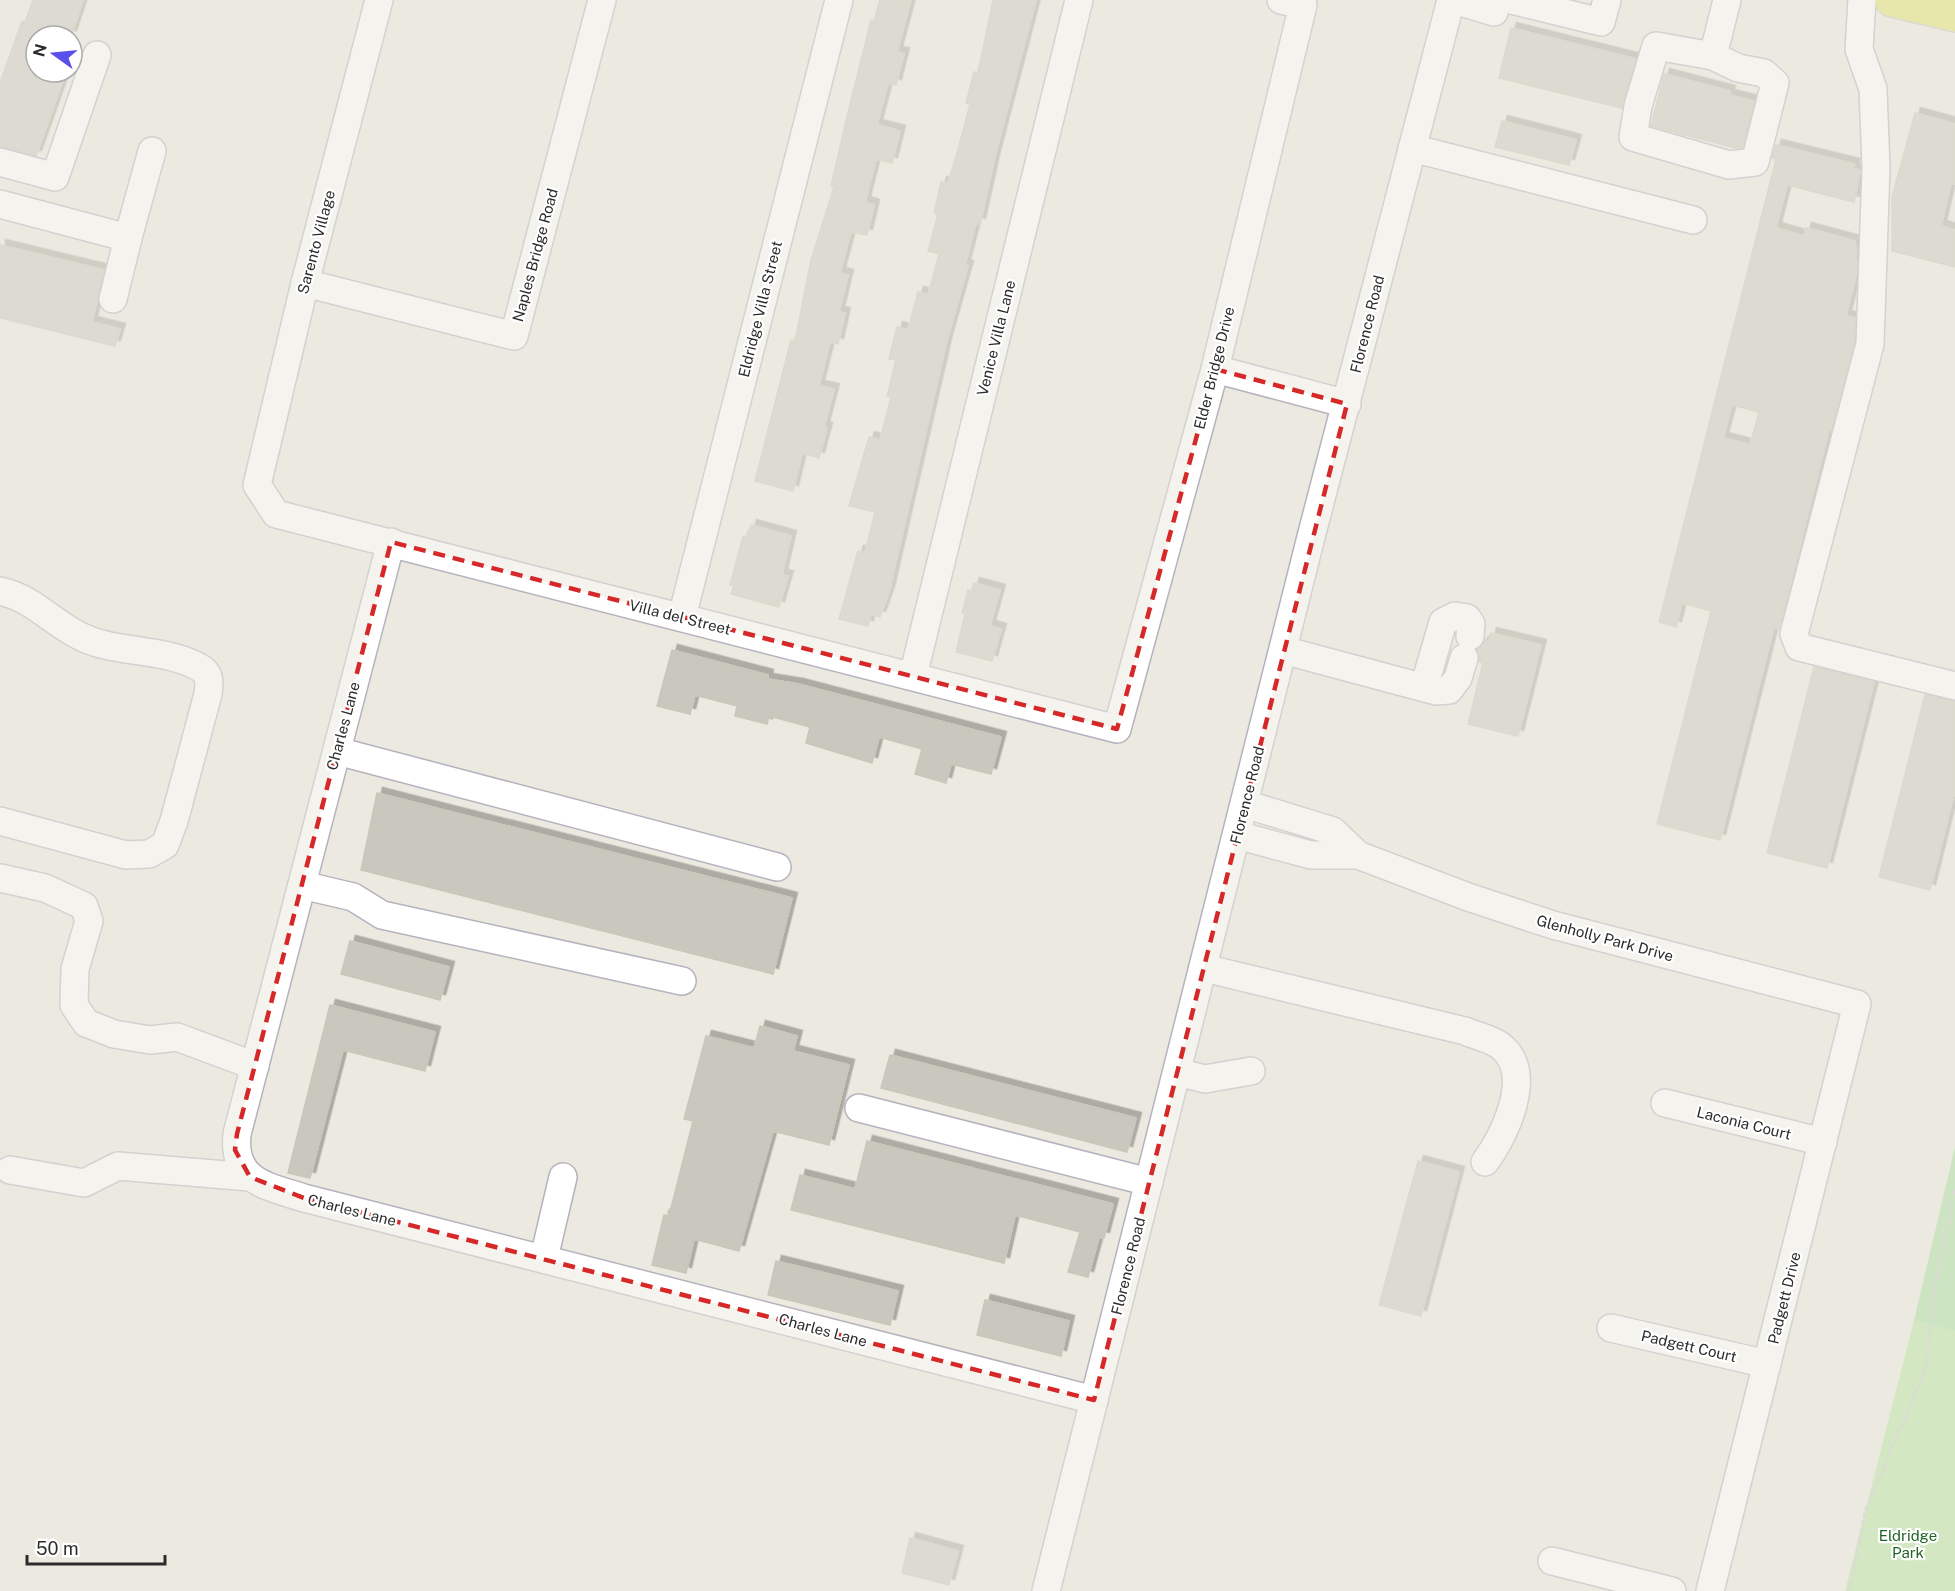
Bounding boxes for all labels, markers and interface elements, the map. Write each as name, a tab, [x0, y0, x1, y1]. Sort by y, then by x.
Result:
north arrow	[24, 24, 84, 84]
text: N	[29, 42, 51, 59]
street label: Naples Bridge Road	[509, 186, 561, 324]
street label: Sarento Village	[294, 188, 338, 296]
street label: Eldridge Villa Street	[735, 239, 785, 379]
street label: Florence Road	[1347, 273, 1387, 375]
street label: Venice Villa Lane	[973, 278, 1019, 398]
street label: Elder Bridge Drive	[1191, 305, 1237, 431]
street label: Villa del Street	[628, 596, 733, 638]
street label: Charles Lane	[323, 680, 363, 772]
street label: Florence Road	[1227, 744, 1267, 846]
street label: Glenholly Park Drive	[1535, 912, 1675, 964]
street label: Laconia Court	[1695, 1103, 1793, 1143]
street label: Charles Lane	[306, 1191, 398, 1229]
street label: Florence Road	[1108, 1215, 1148, 1317]
street label: Padgett Drive	[1764, 1250, 1804, 1346]
street label: Charles Lane	[777, 1310, 869, 1350]
street label: Padgett Court	[1640, 1327, 1739, 1365]
park label: Eldridge Park	[1879, 1527, 1937, 1561]
scale bar	[27, 1528, 165, 1566]
text: 50 m	[36, 1538, 79, 1559]

